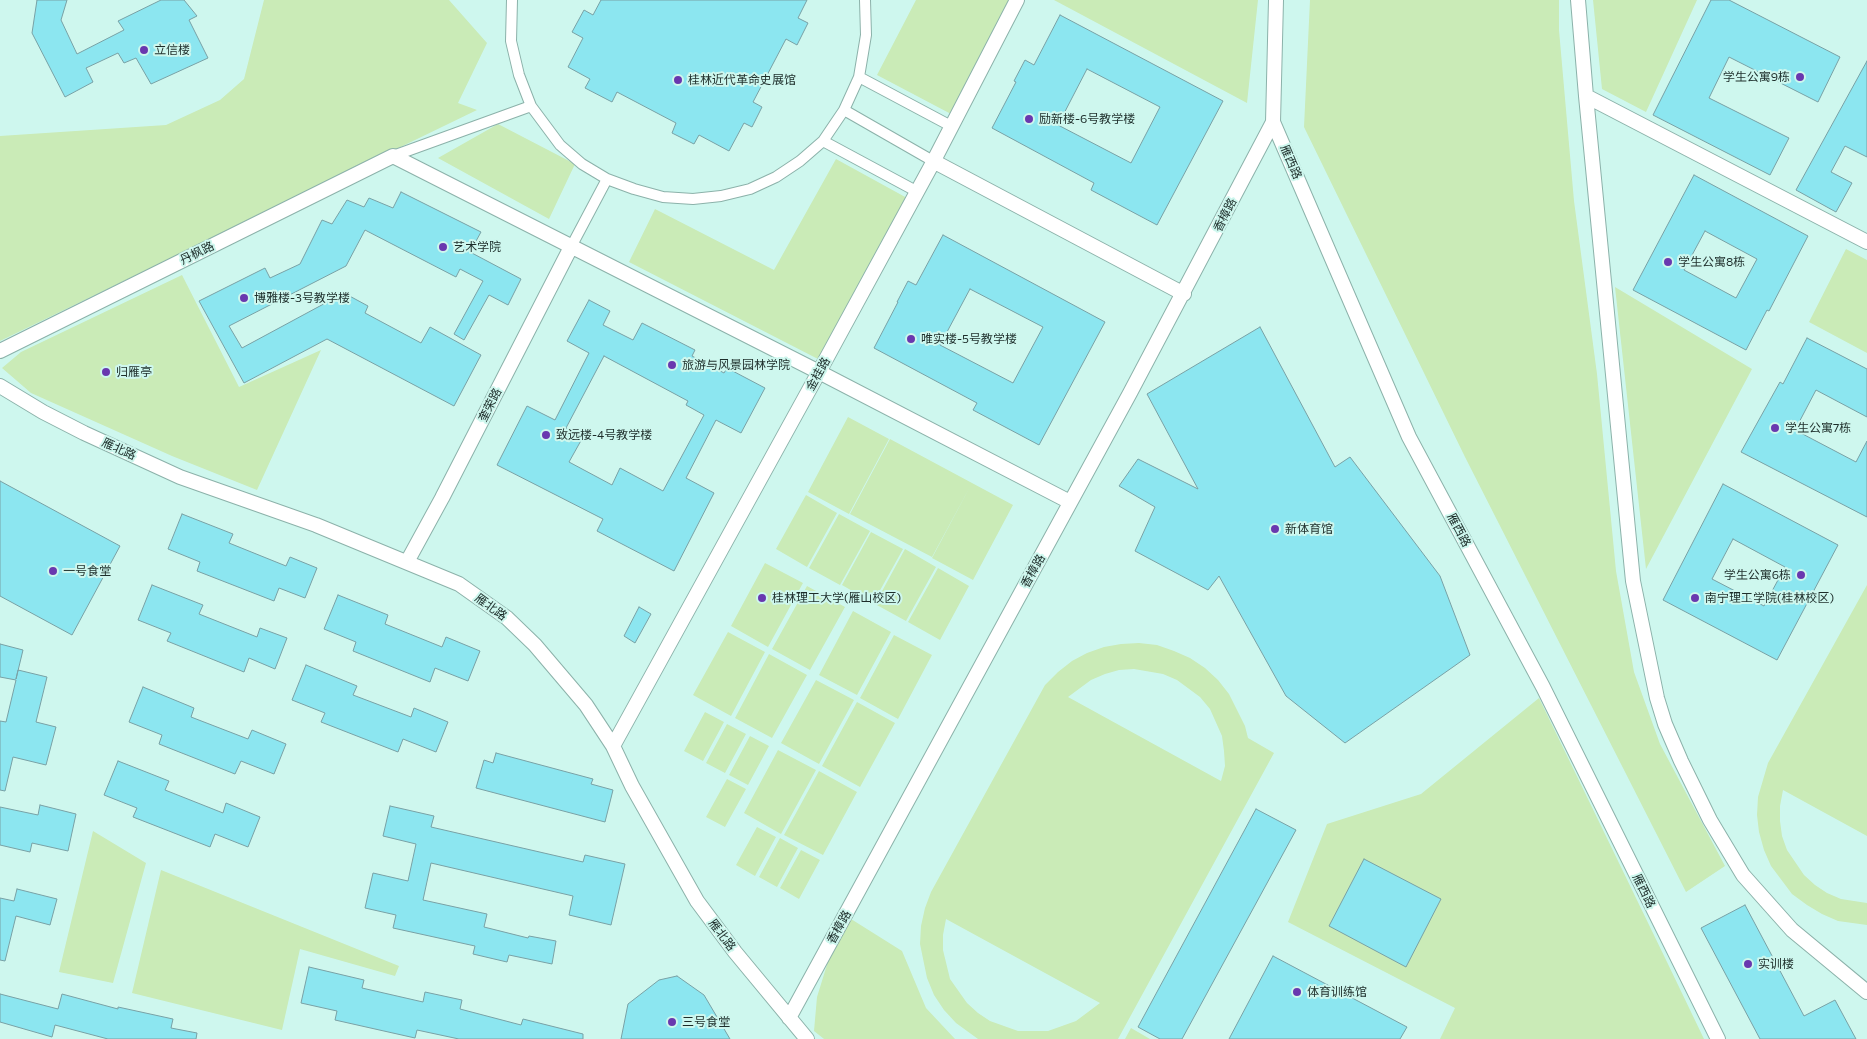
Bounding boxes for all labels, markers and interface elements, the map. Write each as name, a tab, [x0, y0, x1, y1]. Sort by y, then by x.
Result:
place label: 立信楼	[154, 43, 190, 57]
marker: 立信楼	[138, 44, 150, 56]
place label: 学生公寓9栋	[1723, 70, 1790, 84]
marker: 学生公寓9栋	[1794, 71, 1806, 83]
place label: 桂林近代革命史展馆	[688, 73, 796, 87]
marker: 桂林近代革命史展馆	[672, 74, 684, 86]
place label: 励新楼-6号教学楼	[1039, 112, 1135, 126]
marker: 励新楼-6号教学楼	[1023, 113, 1035, 125]
street label: 雁西路	[1277, 143, 1305, 181]
street label: 香樟路	[1210, 196, 1240, 234]
street label: 丹枫路	[178, 239, 216, 267]
place label: 艺术学院	[453, 240, 501, 254]
marker: 艺术学院	[437, 241, 449, 253]
place label: 学生公寓8栋	[1678, 255, 1745, 269]
marker: 学生公寓8栋	[1662, 256, 1674, 268]
place label: 博雅楼-3号教学楼	[254, 291, 350, 305]
marker: 博雅楼-3号教学楼	[238, 292, 250, 304]
place label: 唯实楼-5号教学楼	[921, 332, 1017, 346]
marker: 唯实楼-5号教学楼	[905, 333, 917, 345]
street label: 金桂路	[803, 355, 833, 393]
place label: 旅游与风景园林学院	[682, 358, 790, 372]
marker: 旅游与风景园林学院	[666, 359, 678, 371]
place label: 归雁亭	[116, 365, 152, 379]
marker: 归雁亭	[100, 366, 112, 378]
street label: 奎荣路	[475, 386, 505, 424]
place label: 学生公寓7栋	[1785, 421, 1851, 435]
marker: 学生公寓7栋	[1769, 422, 1781, 434]
place label: 致远楼-4号教学楼	[556, 428, 652, 442]
marker: 致远楼-4号教学楼	[540, 429, 552, 441]
street label: 雁北路	[100, 435, 138, 463]
street label: 雁西路	[1444, 511, 1474, 549]
place label: 新体育馆	[1285, 522, 1333, 536]
marker: 新体育馆	[1269, 523, 1281, 535]
street label: 香樟路	[1018, 552, 1048, 590]
place label: 一号食堂	[63, 564, 111, 578]
marker: 一号食堂	[47, 565, 59, 577]
place label: 学生公寓6栋	[1724, 568, 1791, 582]
marker: 学生公寓6栋	[1795, 569, 1807, 581]
street label: 雁北路	[472, 591, 510, 623]
place label: 桂林理工大学(雁山校区)	[772, 591, 901, 605]
place label: 南宁理工学院(桂林校区)	[1705, 591, 1834, 605]
marker: 桂林理工大学(雁山校区)	[756, 592, 768, 604]
marker: 南宁理工学院(桂林校区)	[1689, 592, 1701, 604]
street label: 雁西路	[1630, 872, 1658, 910]
street label: 香樟路	[824, 908, 854, 946]
street label: 雁北路	[705, 916, 739, 954]
place label: 实训楼	[1758, 957, 1794, 971]
marker: 实训楼	[1742, 958, 1754, 970]
place label: 体育训练馆	[1307, 985, 1367, 999]
marker: 体育训练馆	[1291, 986, 1303, 998]
place label: 三号食堂	[682, 1015, 730, 1029]
marker: 三号食堂	[666, 1016, 678, 1028]

